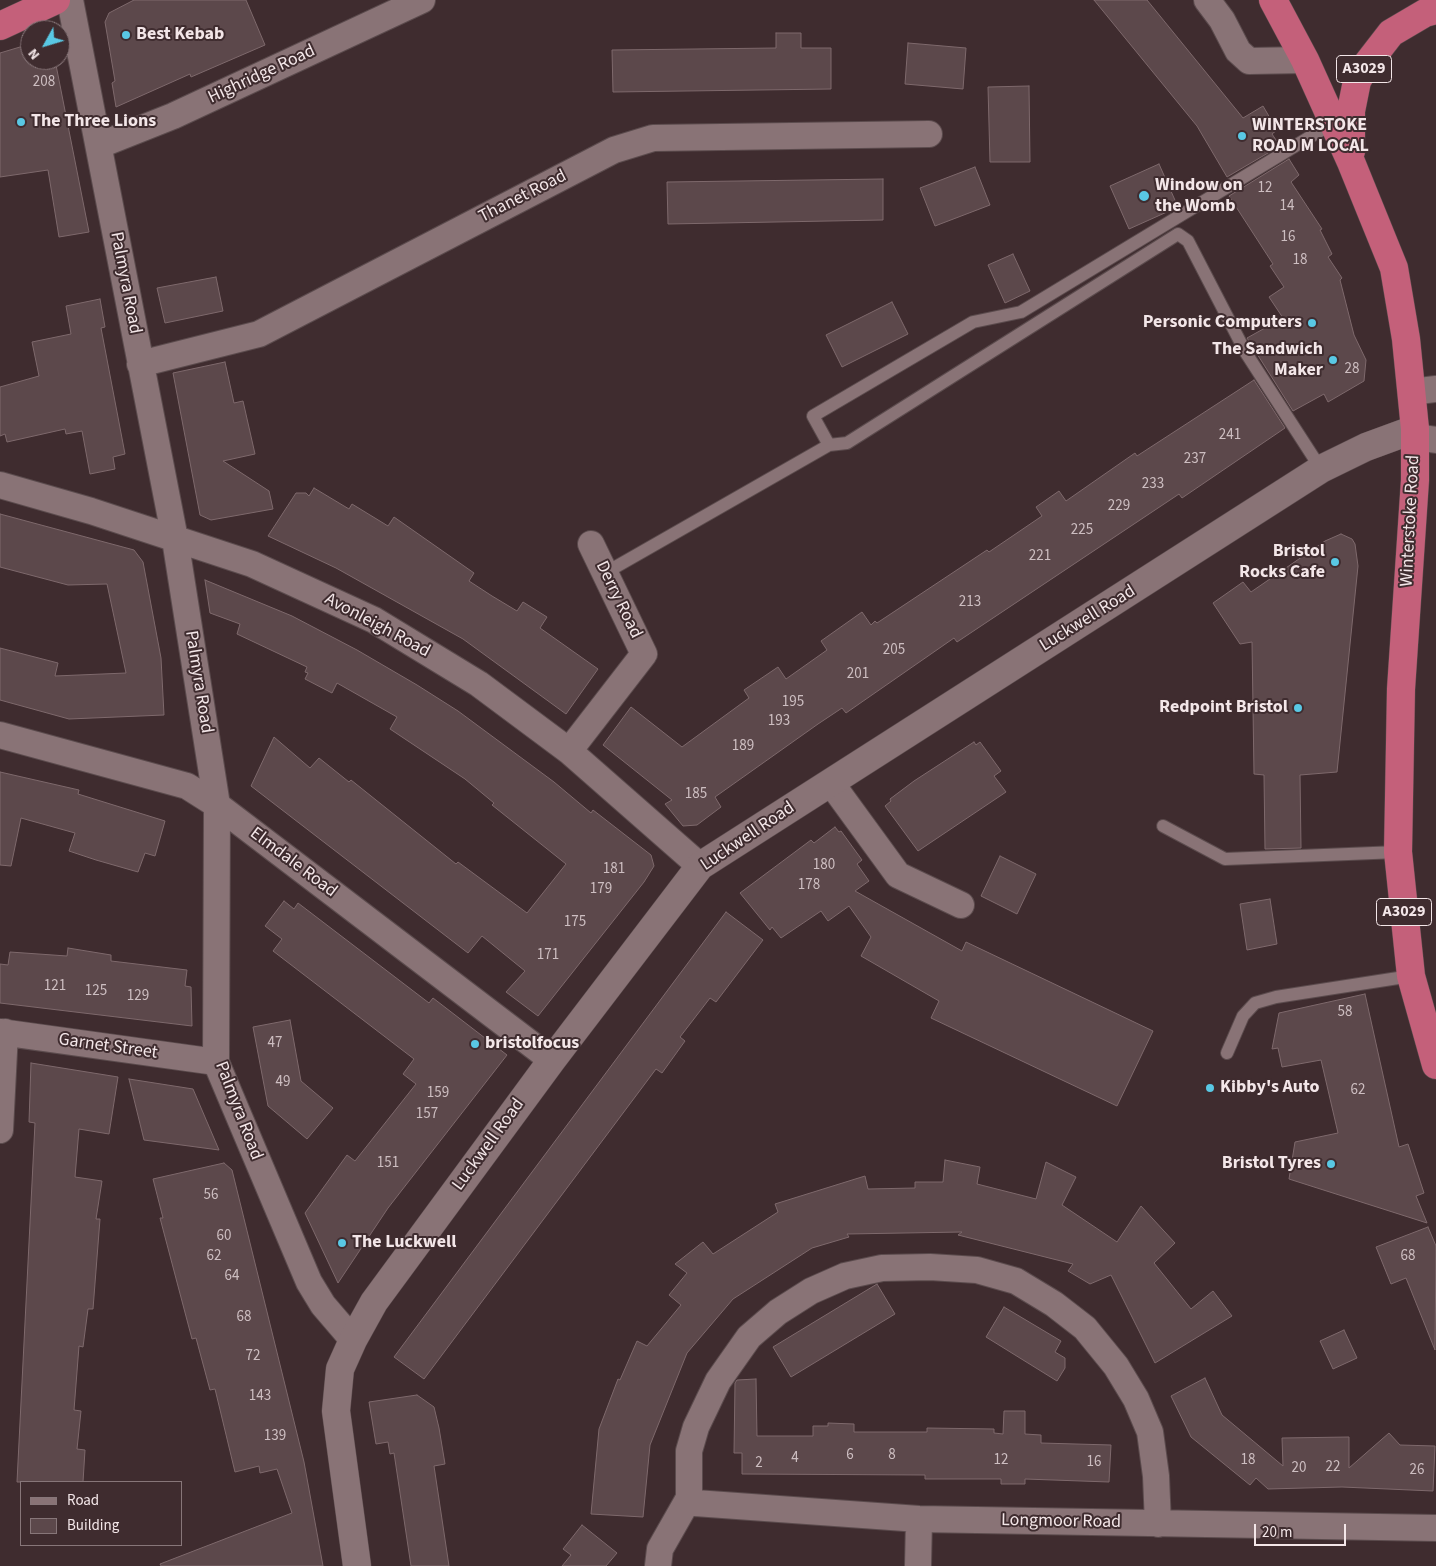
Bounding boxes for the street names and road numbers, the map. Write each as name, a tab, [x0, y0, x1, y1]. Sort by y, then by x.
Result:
street label: Highridge Road	[205, 41, 319, 109]
road number: A3029	[1336, 56, 1392, 82]
street label: Thanet Road	[476, 166, 570, 228]
street label: Palmyra Road	[105, 230, 145, 336]
street label: Winterstoke Road	[1397, 455, 1425, 587]
street label: Derry Road	[590, 558, 646, 642]
street label: Luckwell Road	[1036, 581, 1140, 657]
street label: Avonleigh Road	[320, 589, 434, 663]
street label: Palmyra Road	[179, 629, 217, 735]
street label: Luckwell Road	[697, 798, 799, 876]
street label: Elmdale Road	[245, 823, 341, 903]
road number: A3029	[1376, 899, 1432, 926]
street label: Garnet Street	[57, 1029, 159, 1065]
street label: Palmyra Road	[209, 1059, 267, 1163]
street label: Luckwell Road	[448, 1095, 530, 1195]
street label: Longmoor Road	[1001, 1510, 1121, 1534]

